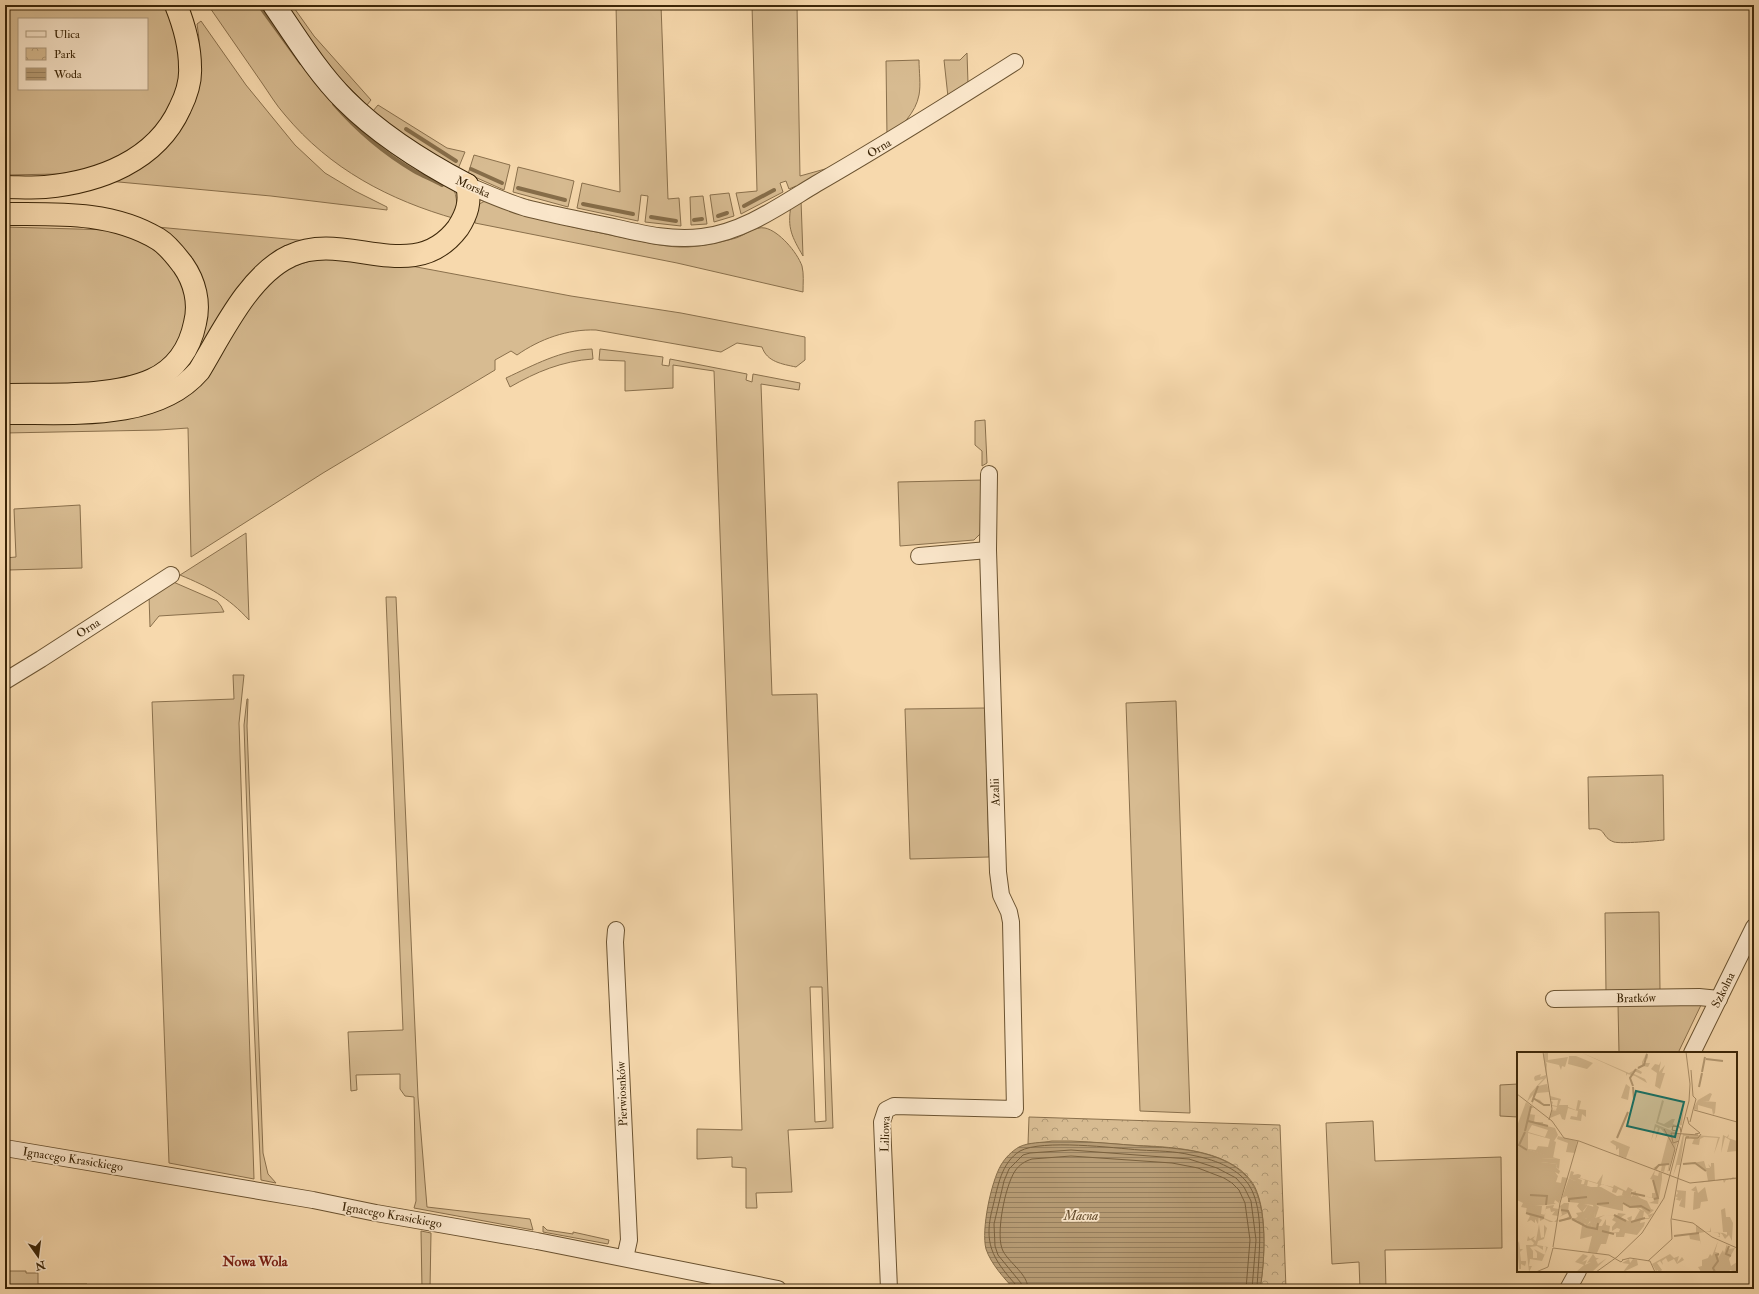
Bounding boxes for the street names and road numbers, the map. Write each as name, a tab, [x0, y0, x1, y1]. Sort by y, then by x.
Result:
street label: Orna	[865, 135, 895, 161]
street label: Morska	[453, 173, 493, 202]
street label: Orna	[74, 615, 104, 642]
street label: Azalii	[988, 778, 1004, 807]
street label: Szkolna	[1708, 969, 1739, 1011]
street label: Bratków	[1616, 991, 1657, 1006]
street label: Pierwiosnków	[614, 1061, 631, 1127]
street label: Liliowa	[877, 1115, 894, 1152]
street label: Ignacego Krasickiego	[22, 1144, 124, 1175]
street label: Ignacego Krasickiego	[341, 1199, 443, 1232]

